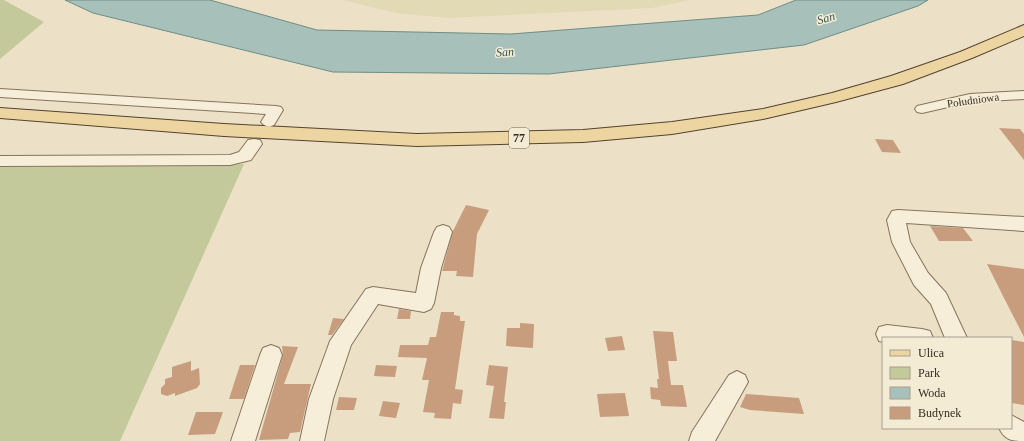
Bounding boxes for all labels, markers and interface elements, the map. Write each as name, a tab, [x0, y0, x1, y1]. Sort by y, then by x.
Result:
water label: San	[815, 9, 837, 27]
water label: San	[496, 44, 514, 60]
street label: Południowa	[946, 90, 1000, 110]
road number: 77	[509, 128, 529, 148]
legend	[882, 337, 1012, 429]
text: Ulica	[918, 346, 945, 360]
text: Park	[918, 366, 940, 380]
text: Woda	[918, 386, 946, 400]
text: Budynek	[918, 406, 961, 420]

